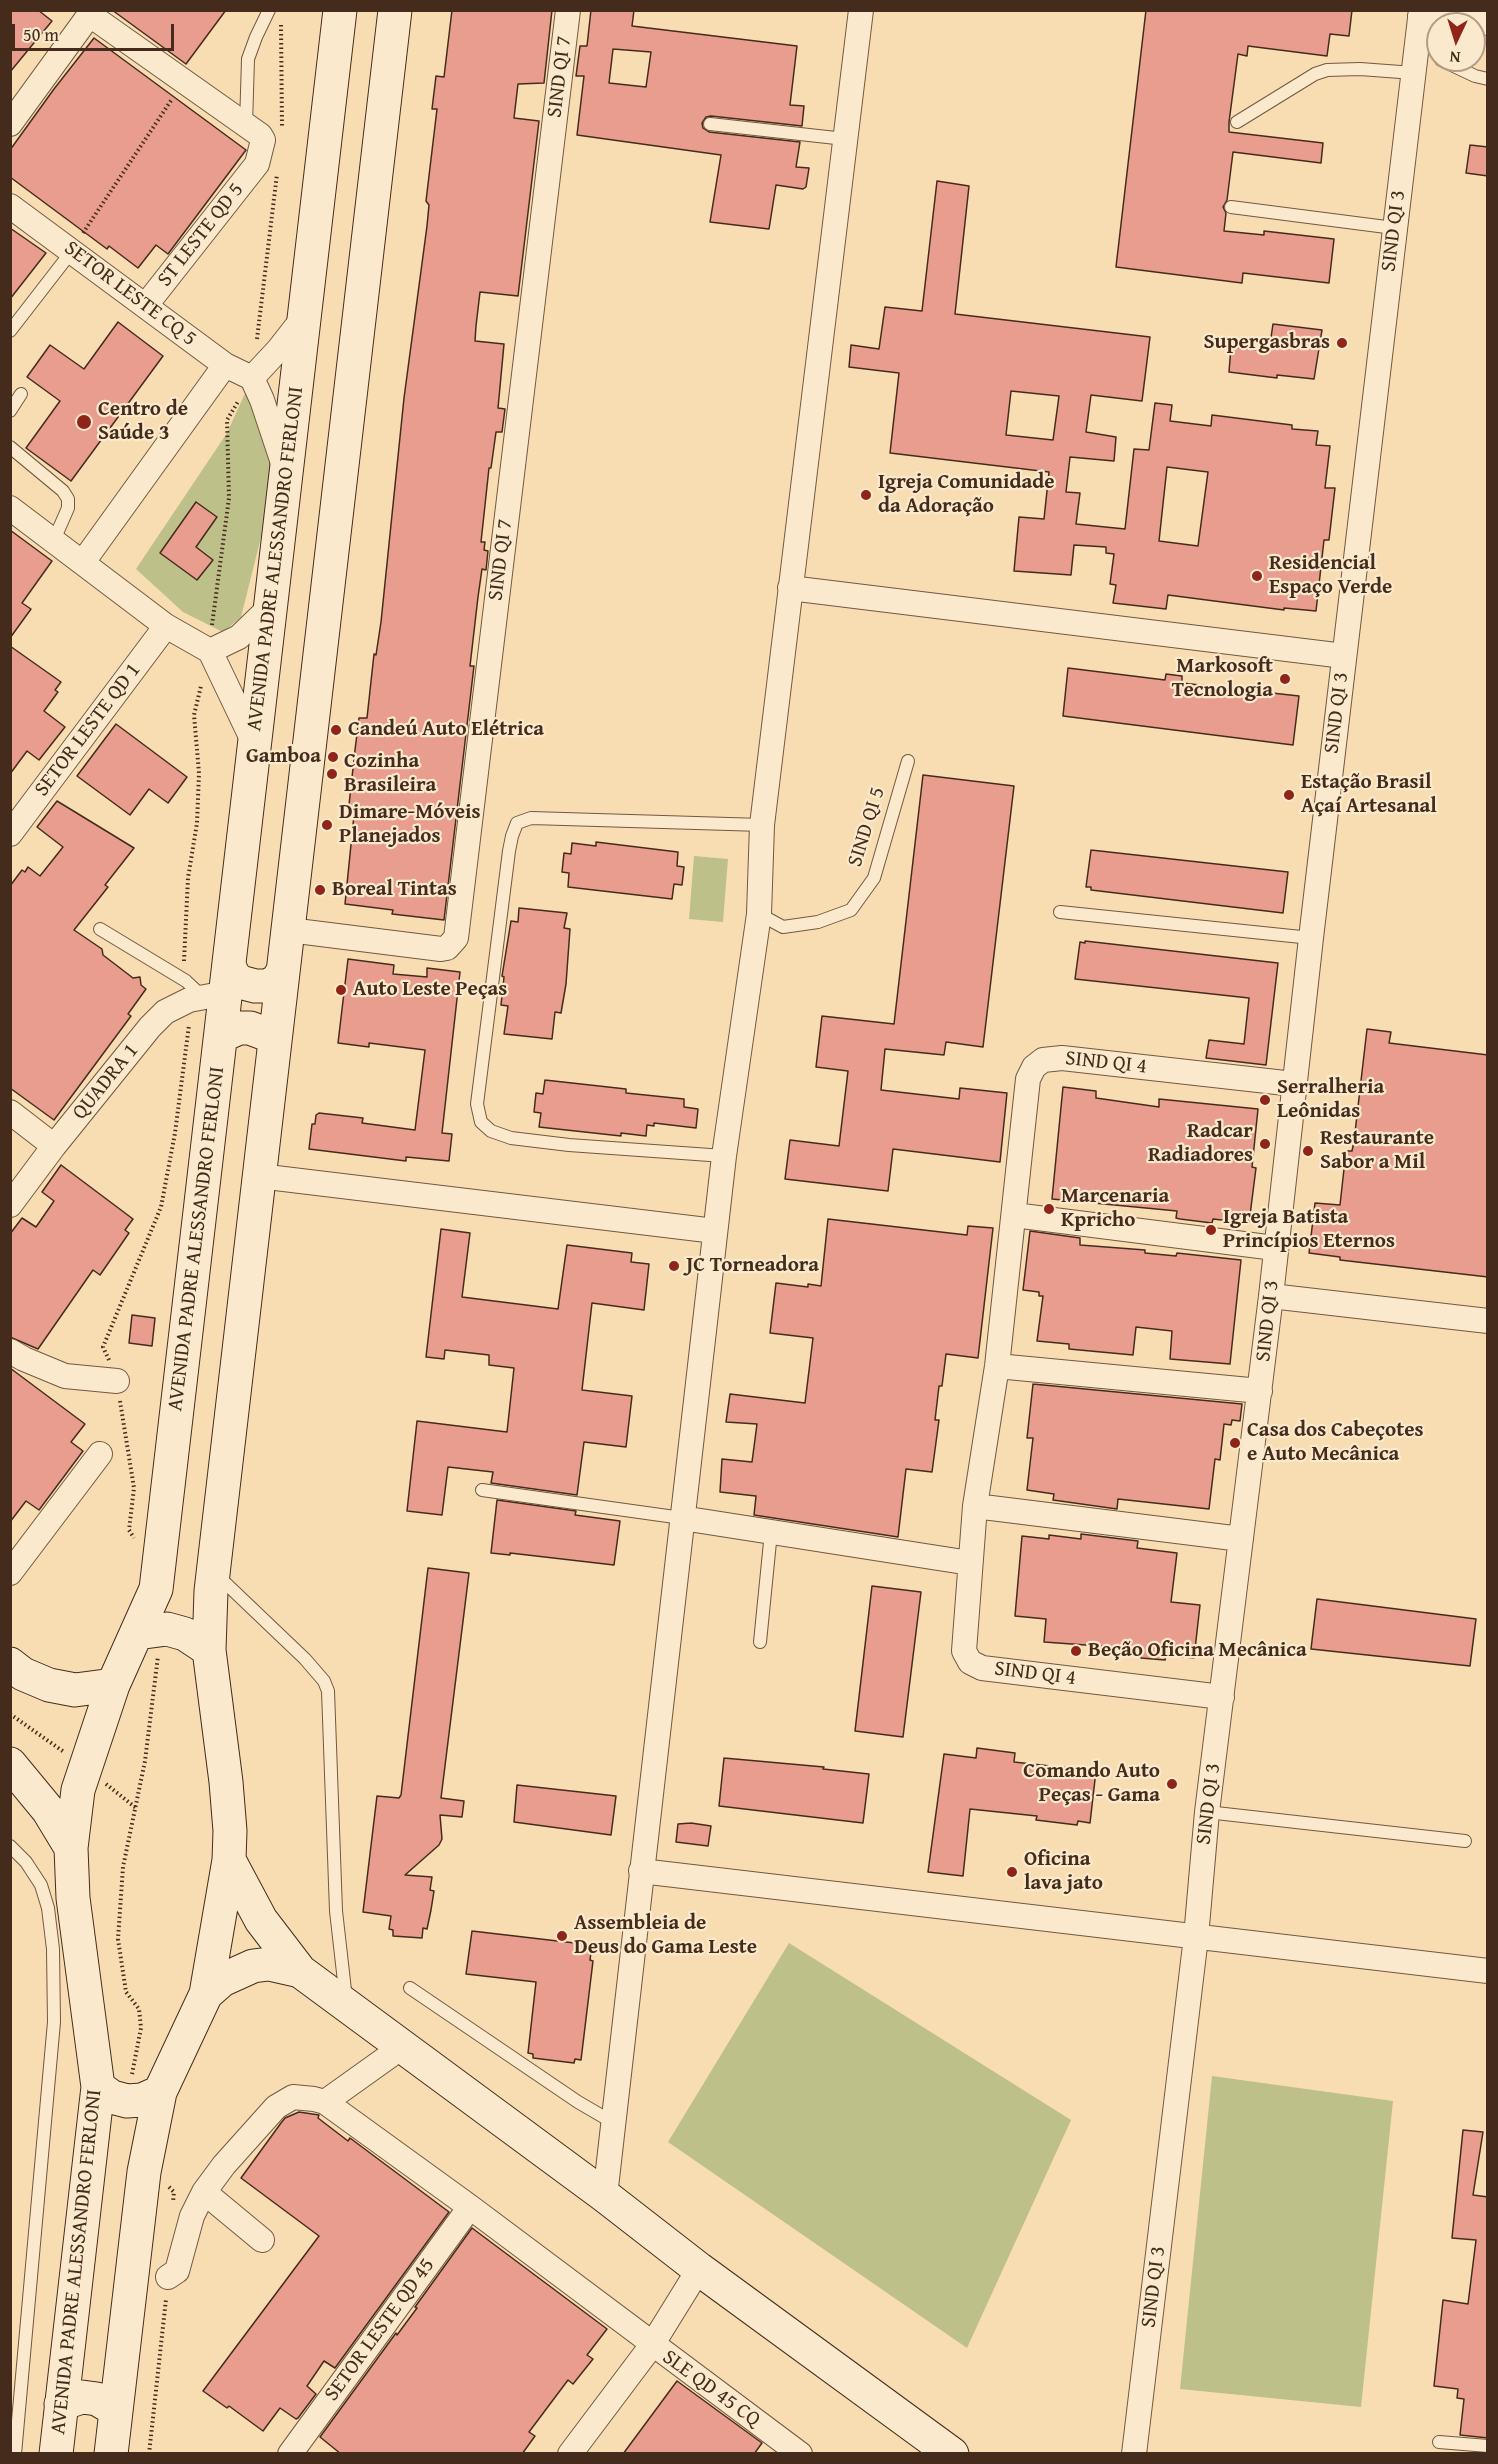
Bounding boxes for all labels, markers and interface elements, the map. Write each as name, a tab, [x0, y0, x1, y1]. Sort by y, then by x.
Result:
scale bar	[15, 12, 177, 50]
north arrow	[1426, 12, 1486, 72]
text: 50 m	[23, 21, 59, 48]
street label: SIND QI 7	[543, 35, 577, 119]
text: N	[1449, 46, 1461, 70]
street label: ST LESTE QD 5	[153, 178, 249, 292]
street label: SIND QI 3	[1377, 189, 1411, 273]
street label: SETOR LESTE CQ 5	[59, 236, 201, 352]
place label: Supergasbras	[1203, 330, 1330, 356]
marker: Supergasbras	[1335, 336, 1349, 350]
street label: AVENIDA PADRE ALESSANDRO FERLONI	[242, 385, 310, 733]
place label: Centro de Saúde 3	[98, 397, 188, 447]
marker: Centro de Saúde 3	[75, 413, 93, 431]
place label: Igreja Comunidade da Adoração	[878, 470, 1055, 520]
marker: Igreja Comunidade da Adoração	[859, 488, 873, 502]
street label: SIND QI 7	[484, 518, 518, 602]
place label: Residencial Espaço Verde	[1269, 551, 1392, 601]
marker: Residencial Espaço Verde	[1250, 569, 1264, 583]
place label: Markosoft Tecnologia	[1172, 654, 1273, 704]
street label: SETOR LESTE QD 1	[30, 658, 146, 802]
street label: SIND QI 3	[1320, 671, 1354, 755]
marker: Markosoft Tecnologia	[1278, 672, 1292, 686]
place label: Candeú Auto Elétrica	[348, 717, 544, 743]
marker: Candeú Auto Elétrica	[329, 723, 343, 737]
place label: Gamboa	[246, 744, 321, 770]
place label: Cozinha Brasileira	[344, 749, 436, 799]
marker: Gamboa	[326, 750, 340, 764]
marker: Cozinha Brasileira	[325, 767, 339, 781]
place label: Estação Brasil Açaí Artesanal	[1301, 770, 1437, 820]
street label: SIND QI 5	[843, 784, 891, 870]
marker: Estação Brasil Açaí Artesanal	[1282, 788, 1296, 802]
place label: Dimare-Móveis Planejados	[339, 800, 481, 850]
marker: Dimare-Móveis Planejados	[320, 818, 334, 832]
place label: Boreal Tintas	[332, 877, 457, 903]
marker: Boreal Tintas	[313, 883, 327, 897]
place label: Auto Leste Peças	[353, 977, 507, 1003]
marker: Auto Leste Peças	[334, 983, 348, 997]
street label: QUADRA 1	[68, 1039, 144, 1125]
street label: SIND QI 4	[1064, 1046, 1148, 1080]
street label: AVENIDA PADRE ALESSANDRO FERLONI	[163, 1065, 231, 1413]
place label: Serralheria Leônidas	[1277, 1075, 1384, 1125]
marker: Serralheria Leônidas	[1258, 1093, 1272, 1107]
place label: Radcar Radiadores	[1148, 1119, 1253, 1169]
place label: Restaurante Sabor a Mil	[1320, 1126, 1434, 1176]
marker: Radcar Radiadores	[1258, 1137, 1272, 1151]
marker: Restaurante Sabor a Mil	[1301, 1144, 1315, 1158]
place label: Marcenaria Kpricho	[1061, 1184, 1169, 1234]
marker: Marcenaria Kpricho	[1042, 1202, 1056, 1216]
place label: Igreja Batista Princípios Eternos	[1223, 1205, 1395, 1255]
marker: Igreja Batista Princípios Eternos	[1204, 1223, 1218, 1237]
place label: JC Torneadora	[686, 1253, 819, 1279]
marker: JC Torneadora	[667, 1259, 681, 1273]
street label: SIND QI 3	[1251, 1279, 1285, 1363]
place label: Casa dos Cabeçotes e Auto Mecânica	[1247, 1418, 1424, 1468]
marker: Casa dos Cabeçotes e Auto Mecânica	[1228, 1436, 1242, 1450]
place label: Beção Oficina Mecânica	[1088, 1638, 1307, 1664]
marker: Beção Oficina Mecânica	[1069, 1644, 1083, 1658]
street label: SIND QI 4	[993, 1657, 1077, 1691]
place label: Comando Auto Peças - Gama	[1023, 1759, 1160, 1809]
street label: SIND QI 3	[1192, 1762, 1226, 1846]
marker: Comando Auto Peças - Gama	[1165, 1777, 1179, 1791]
place label: Oficina lava jato	[1024, 1847, 1103, 1897]
marker: Oficina lava jato	[1005, 1865, 1019, 1879]
place label: Assembleia de Deus do Gama Leste	[574, 1911, 757, 1961]
marker: Assembleia de Deus do Gama Leste	[555, 1929, 569, 1943]
street label: AVENIDA PADRE ALESSANDRO FERLONI	[46, 2088, 108, 2436]
street label: SIND QI 3	[1137, 2245, 1171, 2329]
street label: SETOR LESTE QD 45	[320, 2254, 440, 2406]
street label: SLE QD 45 CQ	[657, 2345, 765, 2433]

